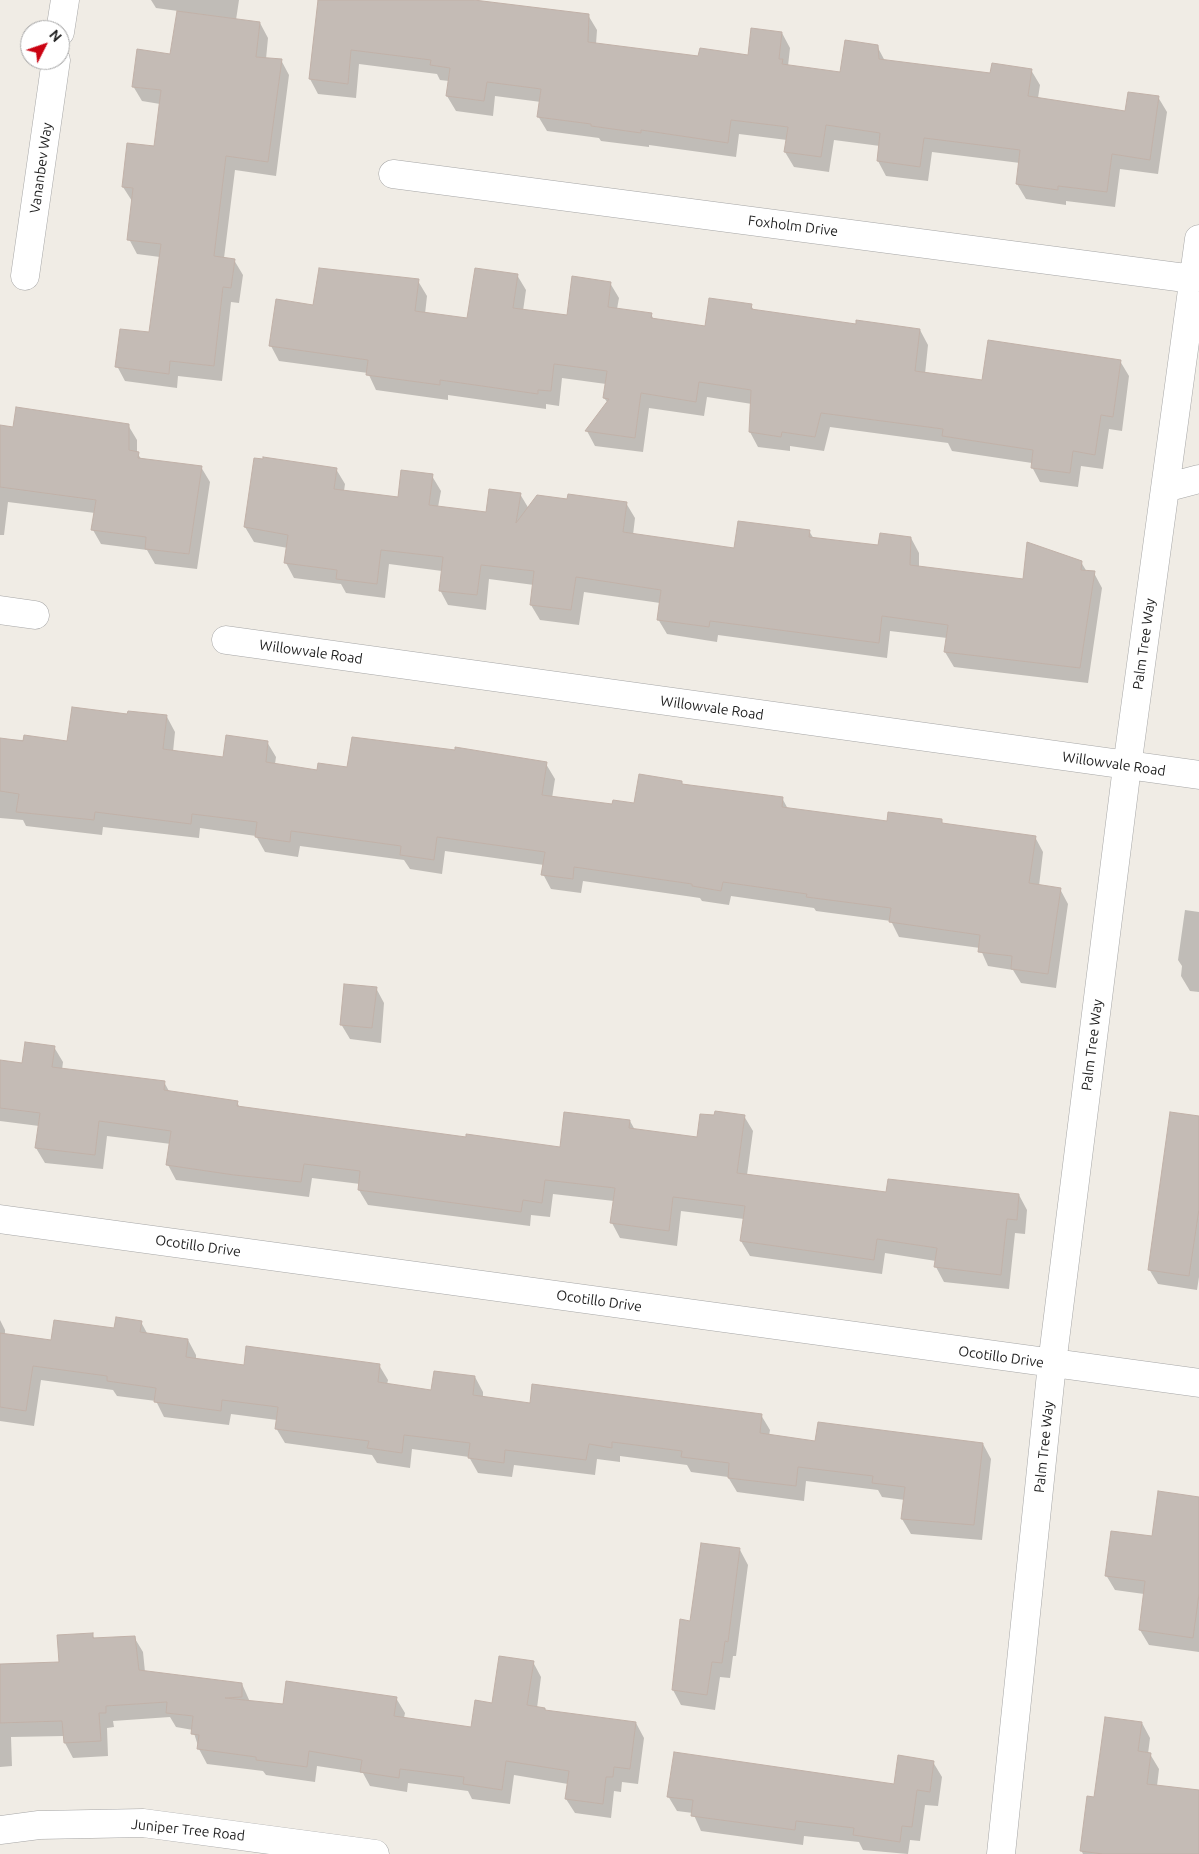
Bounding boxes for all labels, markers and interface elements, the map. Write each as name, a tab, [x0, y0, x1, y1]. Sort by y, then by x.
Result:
north arrow	[20, 20, 70, 70]
text: N	[46, 27, 65, 45]
street label: Vananbev Way	[26, 121, 56, 215]
street label: Foxholm Drive	[747, 212, 839, 240]
street label: Palm Tree Way	[1129, 597, 1159, 691]
street label: Willowvale Road	[258, 636, 364, 668]
street label: Willowvale Road	[659, 692, 765, 724]
street label: Willowvale Road	[1061, 748, 1167, 780]
street label: Palm Tree Way	[1078, 998, 1106, 1092]
street label: Ocotillo Drive	[154, 1232, 242, 1260]
street label: Ocotillo Drive	[555, 1287, 643, 1315]
street label: Ocotillo Drive	[957, 1343, 1045, 1371]
street label: Palm Tree Way	[1031, 1400, 1057, 1494]
street label: Juniper Tree Road	[130, 1816, 246, 1844]

